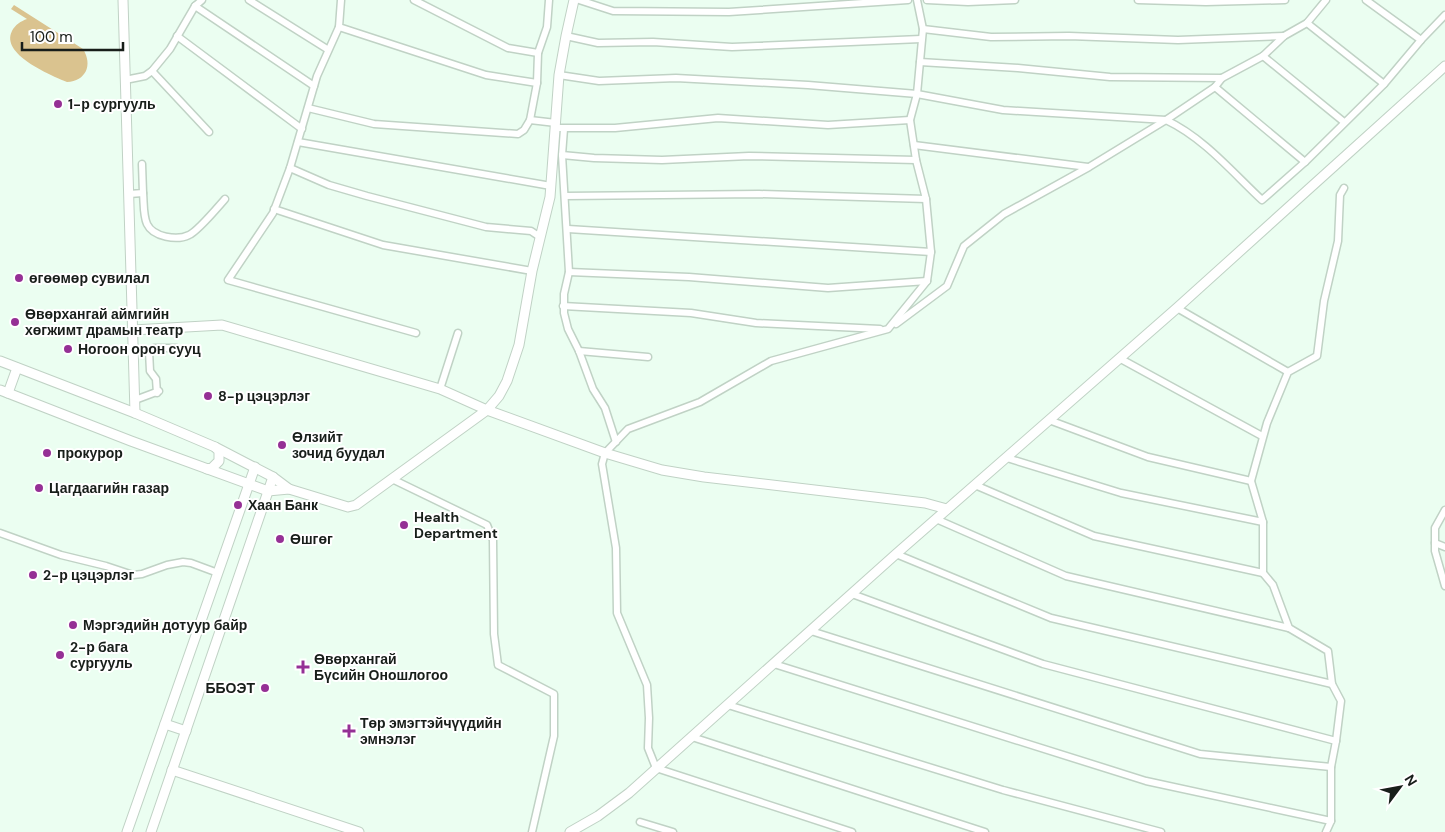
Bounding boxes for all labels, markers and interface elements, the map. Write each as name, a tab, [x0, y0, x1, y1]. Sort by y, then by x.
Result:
scale bar	[22, 20, 124, 52]
text: 100 m	[30, 27, 73, 47]
place label: 1-р сургууль	[68, 95, 156, 113]
marker: 1-р сургууль	[52, 98, 64, 110]
place label: өгөөмөр сувилал	[29, 269, 150, 287]
marker: өгөөмөр сувилал	[13, 272, 25, 284]
place label: Өвөрхангай аймгийн хөгжимт драмын театр	[25, 305, 183, 339]
marker: Өвөрхангай аймгийн хөгжимт драмын театр	[9, 316, 21, 328]
place label: Ногоон орон сууц	[78, 340, 201, 358]
marker: Ногоон орон сууц	[62, 343, 74, 355]
place label: 8-р цэцэрлэг	[218, 387, 310, 405]
marker: 8-р цэцэрлэг	[202, 390, 214, 402]
place label: Өлзийт зочид буудал	[292, 428, 385, 462]
marker: Өлзийт зочид буудал	[276, 439, 288, 451]
place label: прокурор	[57, 444, 123, 462]
marker: прокурор	[41, 447, 53, 459]
place label: Цагдаагийн газар	[49, 479, 169, 497]
marker: Цагдаагийн газар	[33, 482, 45, 494]
place label: Хаан Банк	[248, 496, 319, 514]
marker: Хаан Банк	[232, 499, 244, 511]
place label: Health Department	[414, 508, 498, 542]
marker: Health Department	[398, 519, 410, 531]
place label: Өшгөг	[290, 530, 333, 548]
marker: Өшгөг	[274, 533, 286, 545]
place label: 2-р цэцэрлэг	[43, 566, 134, 584]
marker: 2-р цэцэрлэг	[27, 569, 39, 581]
place label: Мэргэдийн дотуур байр	[83, 616, 247, 634]
marker: Мэргэдийн дотуур байр	[67, 619, 79, 631]
place label: 2-р бага сургууль	[70, 638, 133, 672]
marker: 2-р бага сургууль	[54, 649, 66, 661]
place label: Өвөрхангай Бүсийн Оношлогоо	[314, 650, 448, 684]
marker: Өвөрхангай Бүсийн Оношлогоо	[296, 660, 310, 674]
place label: ББОЭТ	[205, 679, 255, 697]
marker: ББОЭТ	[259, 682, 271, 694]
place label: Төр эмэгтэйчүүдийн эмнэлэг	[360, 714, 502, 748]
marker: Төр эмэгтэйчүүдийн эмнэлэг	[342, 724, 356, 738]
north arrow	[1375, 762, 1425, 812]
text: N	[1401, 771, 1421, 789]

